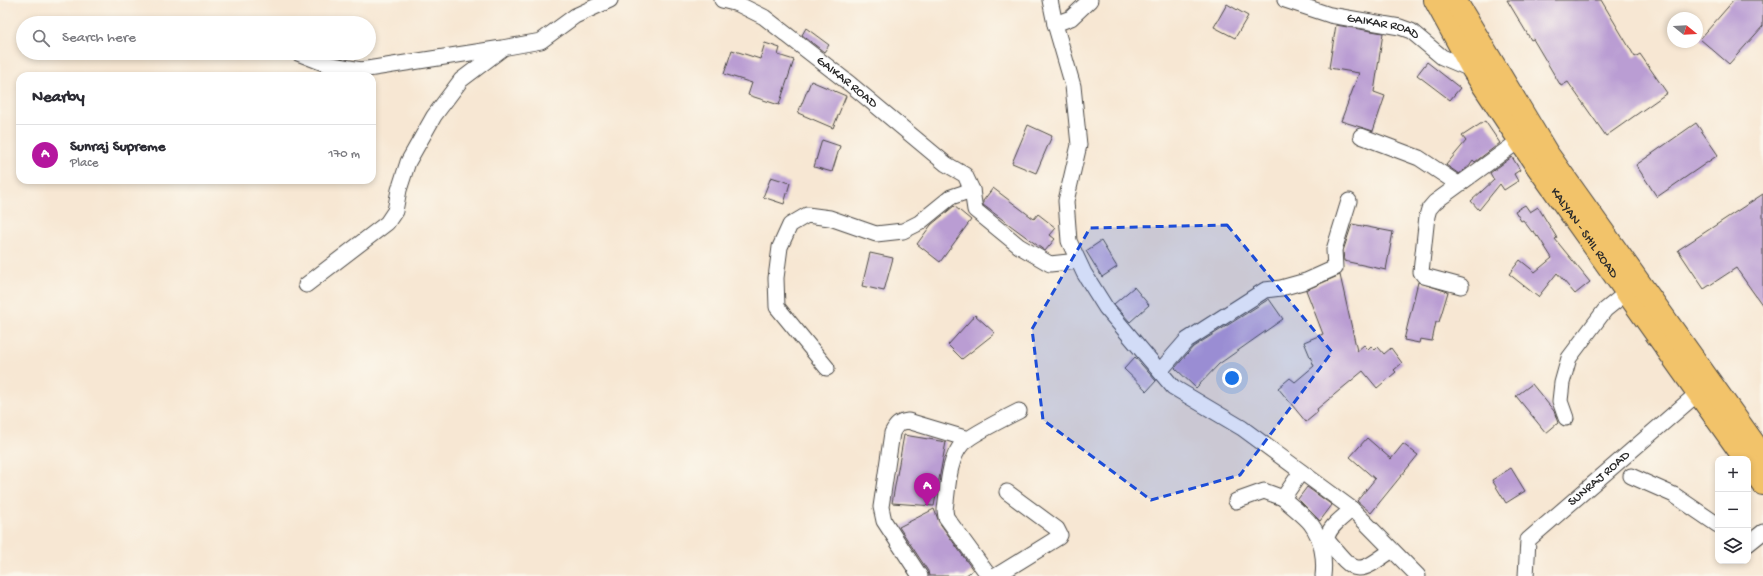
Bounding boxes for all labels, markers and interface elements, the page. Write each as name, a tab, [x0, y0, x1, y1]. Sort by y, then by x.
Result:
street label: GAIKAR ROAD	[1346, 11, 1423, 43]
north arrow	[1667, 12, 1703, 48]
search box	[16, 16, 376, 60]
icon: search	[30, 27, 52, 49]
text: Search here	[62, 29, 136, 47]
street label: GAIKAR ROAD	[813, 53, 881, 112]
text: Nearby	[32, 88, 85, 108]
text: Sunraj Supreme	[70, 138, 166, 156]
text: A	[41, 147, 49, 162]
text: 170 m	[328, 147, 360, 162]
text: Place	[70, 156, 98, 171]
street label: KALYAN - SHIL ROAD	[1547, 185, 1622, 281]
your location	[1222, 368, 1242, 388]
street label: SUNRAJ ROAD	[1565, 447, 1634, 510]
map controls	[1715, 456, 1751, 564]
button: +	[1715, 456, 1751, 492]
pin: A	[914, 473, 940, 506]
button: −	[1715, 492, 1751, 528]
button: layers	[1715, 528, 1751, 564]

